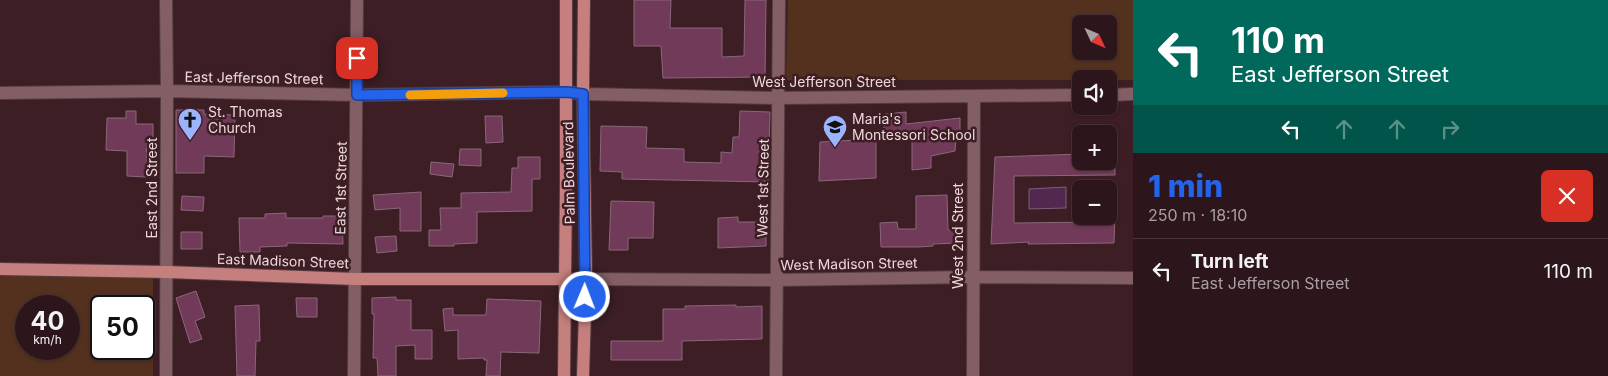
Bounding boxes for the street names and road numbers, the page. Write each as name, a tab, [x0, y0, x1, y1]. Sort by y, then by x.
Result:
street label: East Jefferson Street	[185, 68, 324, 87]
street label: West Jefferson Street	[752, 73, 896, 90]
street label: Palm Boulevard	[559, 121, 578, 225]
street label: East 2nd Street	[143, 137, 160, 239]
street label: West 1st Street	[753, 138, 772, 237]
street label: East 1st Street	[331, 141, 350, 235]
street label: West 2nd Street	[949, 183, 966, 289]
street label: East Madison Street	[217, 250, 350, 271]
street label: West Madison Street	[780, 254, 918, 273]

